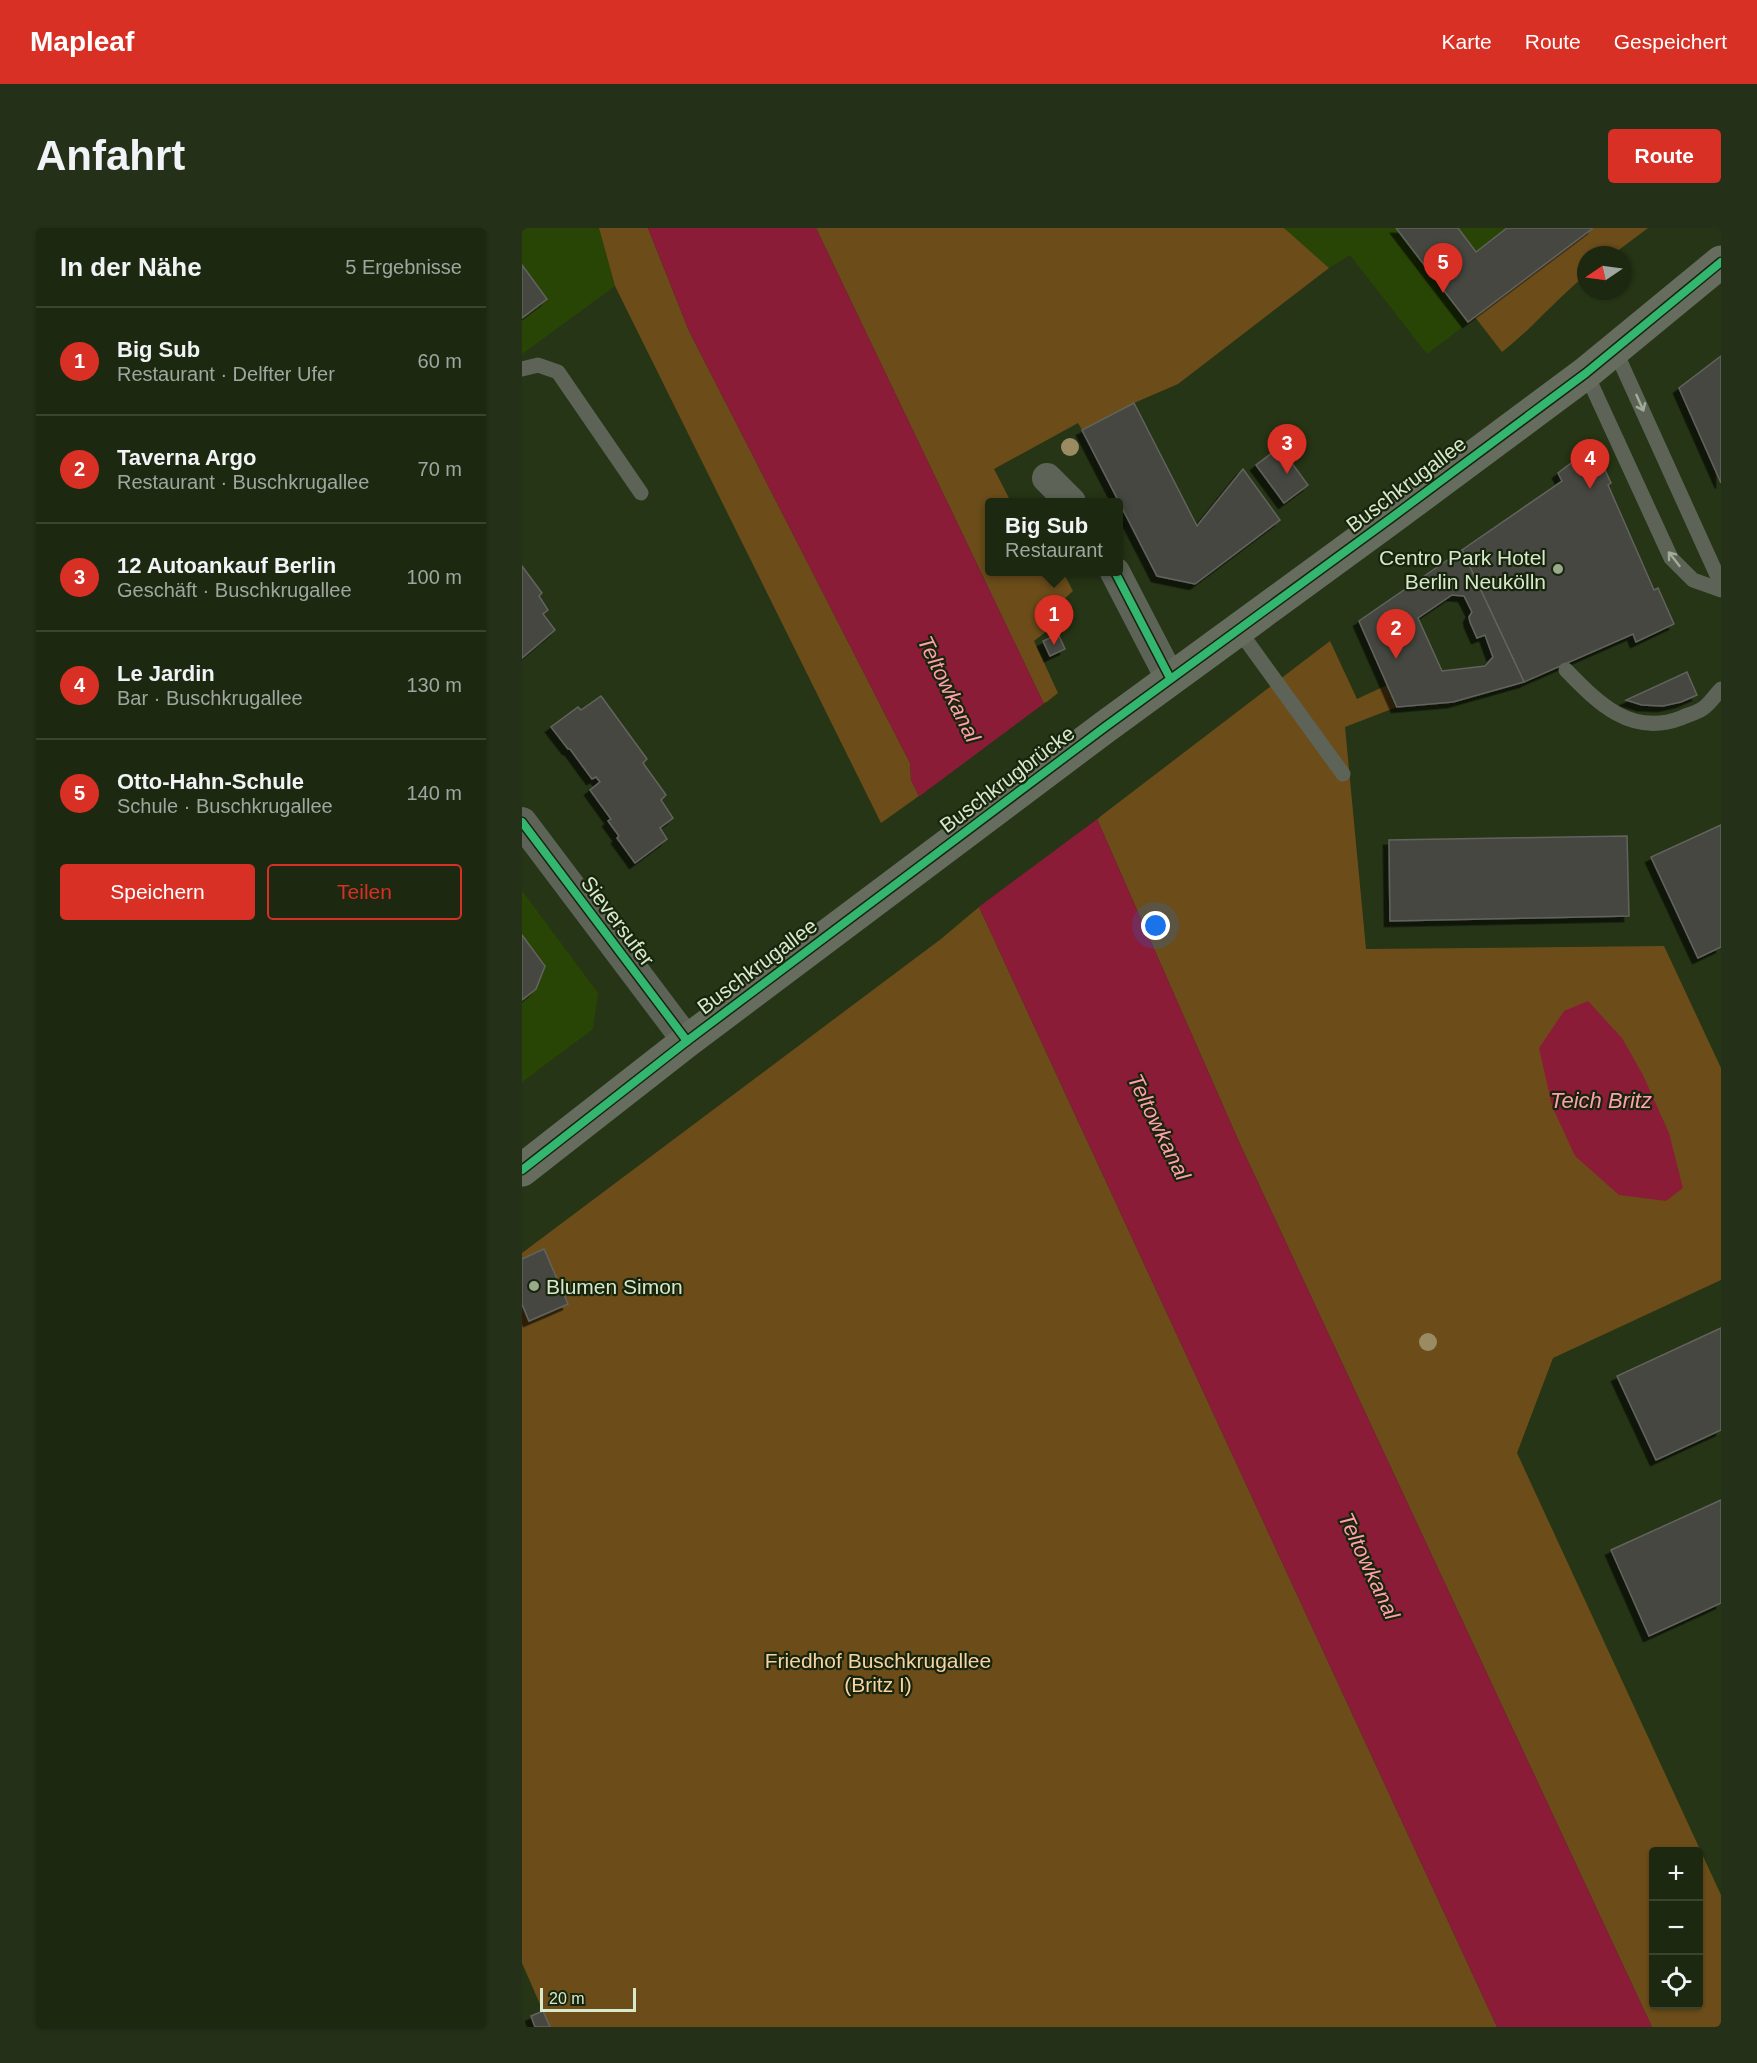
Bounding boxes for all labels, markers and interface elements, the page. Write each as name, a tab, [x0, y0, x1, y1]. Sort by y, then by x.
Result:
text: Mapleaf	[30, 26, 134, 57]
text: Karte	[1442, 30, 1492, 53]
text: Route	[1525, 30, 1581, 53]
text: Gespeichert	[1614, 30, 1727, 53]
button: Route	[1608, 129, 1721, 183]
text: Anfahrt	[36, 132, 185, 179]
pin: 5	[1424, 244, 1462, 293]
north arrow	[1577, 246, 1631, 300]
text: In der Nähe	[60, 252, 202, 282]
text: 5 Ergebnisse	[345, 256, 462, 278]
text: Big Sub	[117, 337, 200, 362]
text: 1	[74, 350, 85, 372]
text: 60 m	[418, 350, 462, 372]
text: Restaurant · Delfter Ufer	[117, 363, 335, 385]
one-way arrow	[1635, 394, 1646, 412]
pin: 3	[1268, 424, 1306, 474]
street label: Buschkrugallee	[1342, 432, 1470, 536]
pin: 4	[1570, 440, 1610, 489]
text: Taverna Argo	[117, 445, 256, 470]
text: 2	[74, 458, 85, 480]
text: 70 m	[418, 458, 462, 480]
text: Restaurant · Buschkrugallee	[117, 471, 369, 493]
popup	[985, 498, 1123, 576]
text: Big Sub	[1005, 513, 1088, 538]
text: Restaurant	[1005, 539, 1103, 561]
place label: Centro Park Hotel Berlin Neukölln	[1379, 546, 1546, 593]
one-way arrow	[1667, 551, 1680, 567]
text: 12 Autoankauf Berlin	[117, 553, 336, 578]
marker: Centro Park Hotel Berlin Neukölln	[1551, 562, 1565, 576]
text: 3	[74, 566, 85, 588]
text: 100 m	[406, 566, 462, 588]
text: Geschäft · Buschkrugallee	[117, 579, 352, 601]
pin: 1	[1034, 596, 1074, 645]
pin: 2	[1376, 610, 1416, 659]
water label: Teltowkanal	[912, 632, 986, 747]
text: Le Jardin	[117, 661, 215, 686]
text: 4	[74, 674, 85, 696]
text: 130 m	[406, 674, 462, 696]
text: Bar · Buschkrugallee	[117, 687, 303, 709]
street label: Buschkrugbrücke	[935, 721, 1079, 837]
text: Otto-Hahn-Schule	[117, 769, 304, 794]
text: 5	[74, 782, 85, 804]
text: 140 m	[406, 782, 462, 804]
text: Schule · Buschkrugallee	[117, 795, 333, 817]
button: Speichern	[60, 864, 255, 920]
button: Teilen	[267, 864, 462, 920]
street label: Sieversufer	[577, 872, 659, 970]
your location	[1141, 911, 1170, 940]
street label: Buschkrugallee	[693, 914, 821, 1018]
water label: Teltowkanal	[1122, 1070, 1196, 1185]
water label: Teich Britz	[1550, 1088, 1652, 1113]
place label: Blumen Simon	[546, 1275, 683, 1298]
marker: Blumen Simon	[527, 1279, 541, 1293]
water label: Teltowkanal	[1333, 1508, 1405, 1625]
park label: Friedhof Buschkrugallee (Britz I)	[765, 1649, 991, 1696]
map controls	[1649, 1847, 1703, 2009]
button: +	[1649, 1847, 1703, 1901]
button: −	[1649, 1901, 1703, 1955]
button: locate	[1649, 1955, 1703, 2009]
scale bar	[540, 1985, 636, 2012]
text: 20 m	[549, 1990, 585, 2007]

